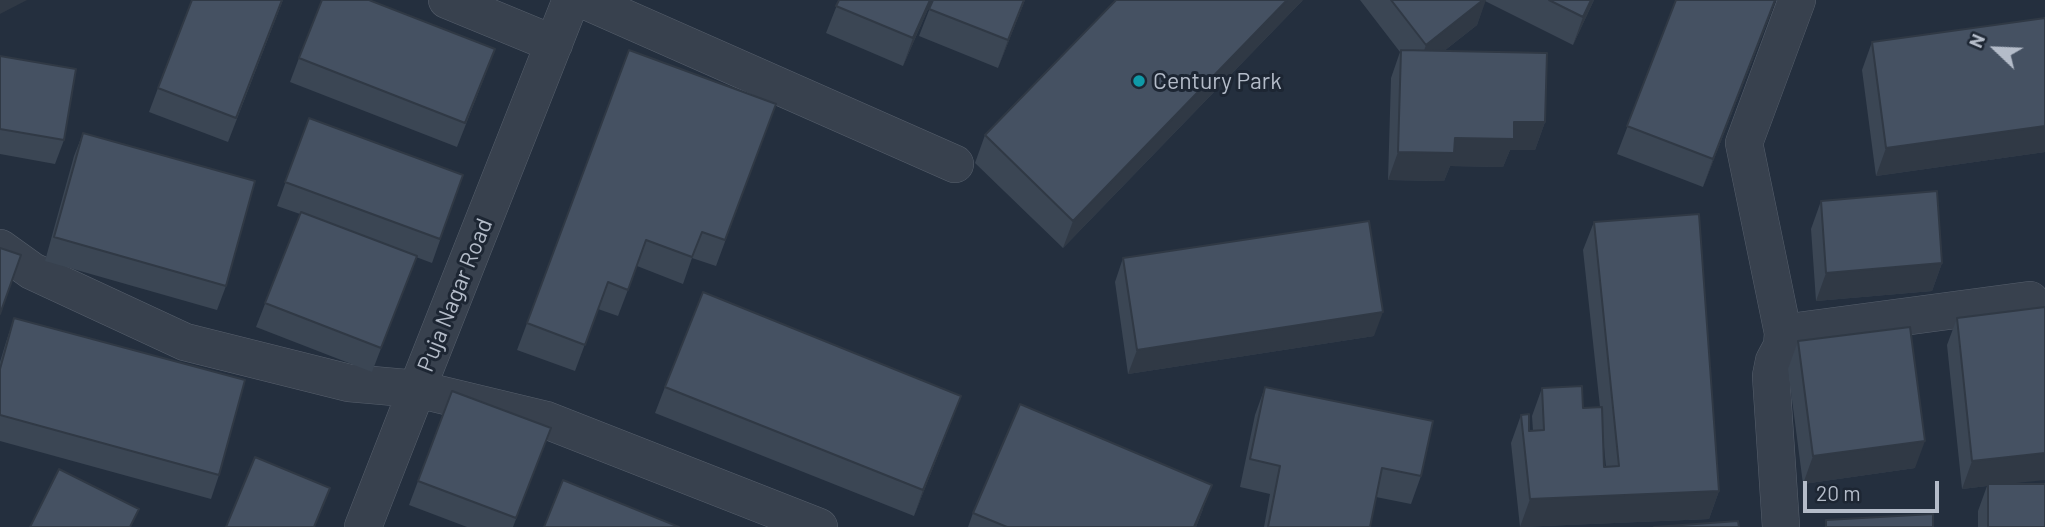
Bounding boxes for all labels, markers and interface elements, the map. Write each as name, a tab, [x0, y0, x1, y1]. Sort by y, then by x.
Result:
north arrow	[1961, 14, 2031, 84]
text: N	[1963, 30, 1989, 51]
place label: Century Park	[1153, 67, 1282, 95]
marker: Century Park	[1131, 73, 1147, 89]
street label: Puja Nagar Road	[412, 214, 498, 376]
scale bar	[1807, 468, 1944, 512]
text: 20 m	[1816, 480, 1861, 505]

